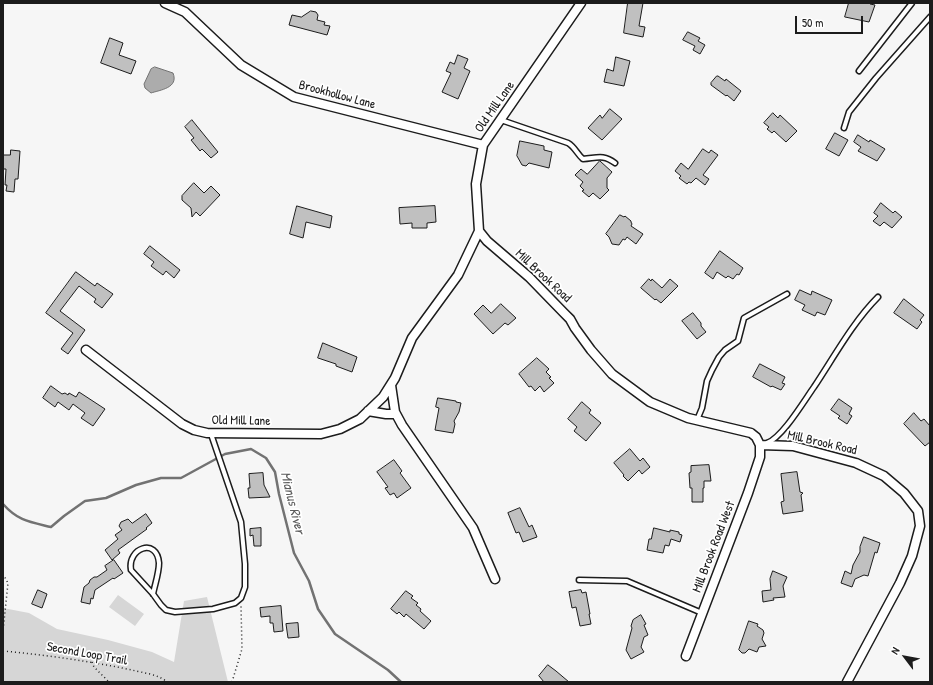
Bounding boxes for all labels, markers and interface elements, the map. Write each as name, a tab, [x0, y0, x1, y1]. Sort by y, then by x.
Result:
scale bar	[797, 8, 865, 34]
text: 50 m	[802, 14, 823, 31]
street label: Brookhollow Lane	[297, 77, 377, 113]
street label: Old Mill Lane	[472, 78, 518, 136]
street label: Mill Brook Road	[512, 246, 574, 306]
street label: Old Mill Lane	[211, 413, 271, 429]
street label: Mill Brook Road	[786, 427, 858, 459]
water label: Mianus River	[276, 470, 308, 536]
street label: Mill Brook Road West	[689, 499, 739, 595]
north arrow	[885, 637, 925, 677]
street label: Second Loop Trail	[45, 639, 129, 669]
text: N	[887, 644, 902, 657]

